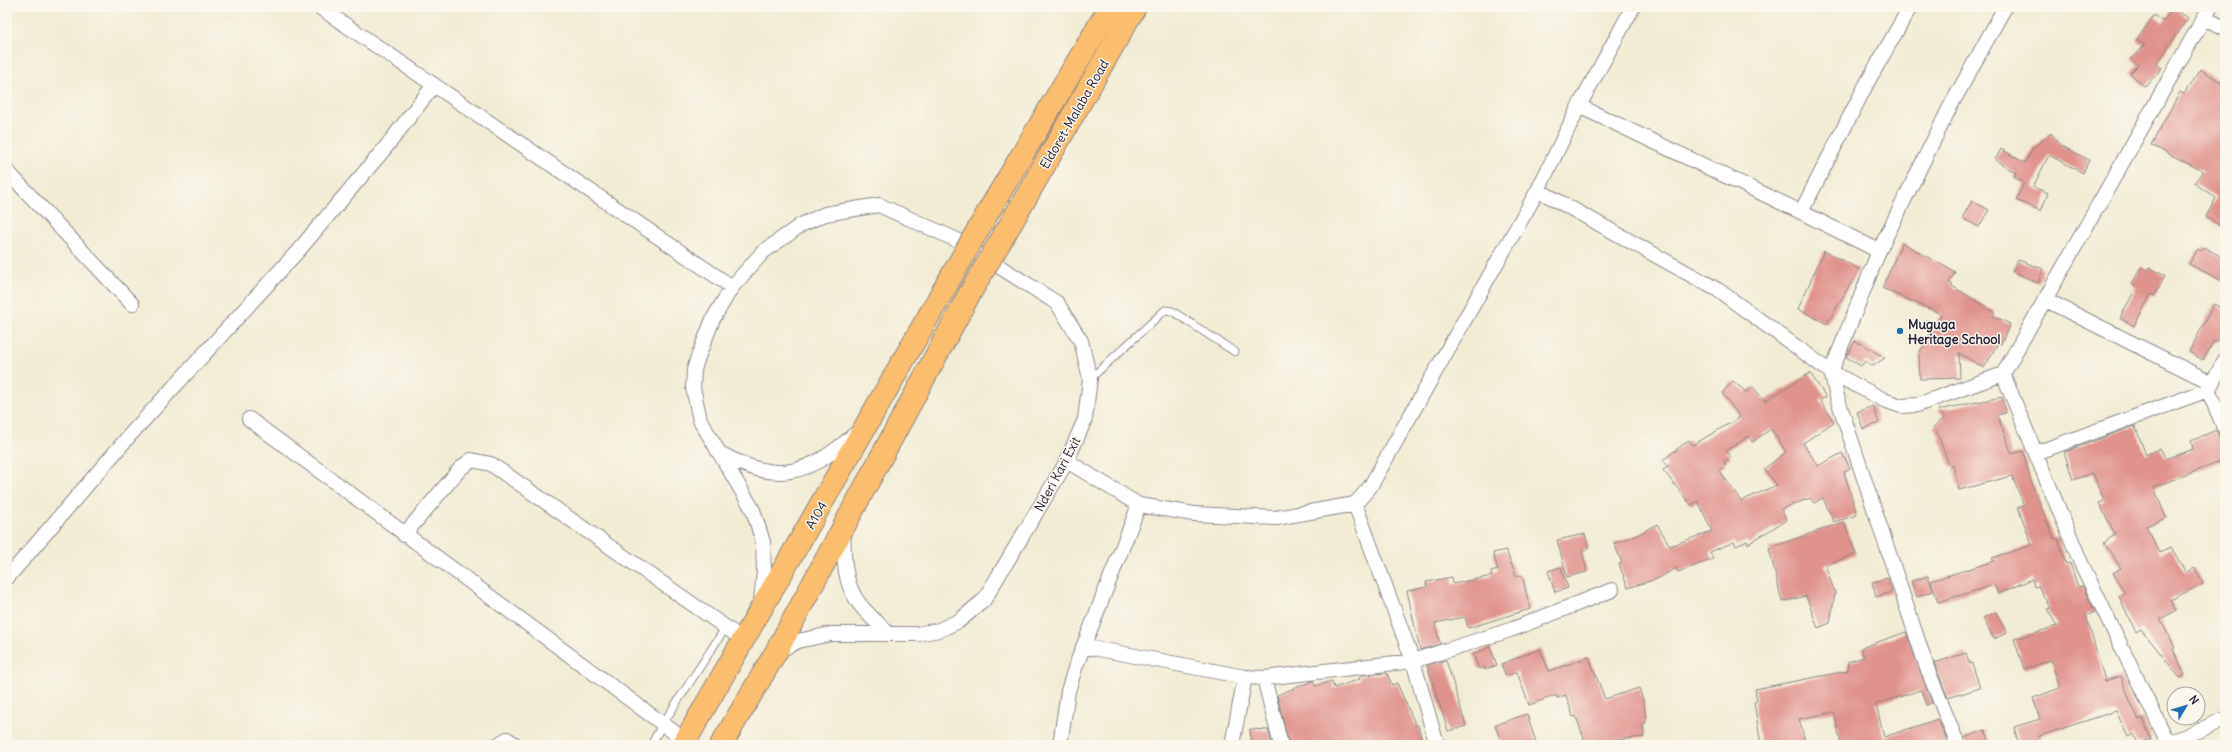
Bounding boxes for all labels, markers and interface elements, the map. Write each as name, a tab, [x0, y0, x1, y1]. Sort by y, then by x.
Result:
street label: Eldoret-Malaba Road	[1036, 56, 1113, 172]
place label: Muguga Heritage School	[1908, 316, 2001, 348]
marker: Muguga Heritage School	[1895, 326, 1905, 336]
street label: Nderi Kari Exit	[1031, 433, 1085, 515]
street label: A104	[802, 498, 831, 532]
north arrow	[2166, 686, 2206, 726]
text: N	[2186, 693, 2202, 707]

